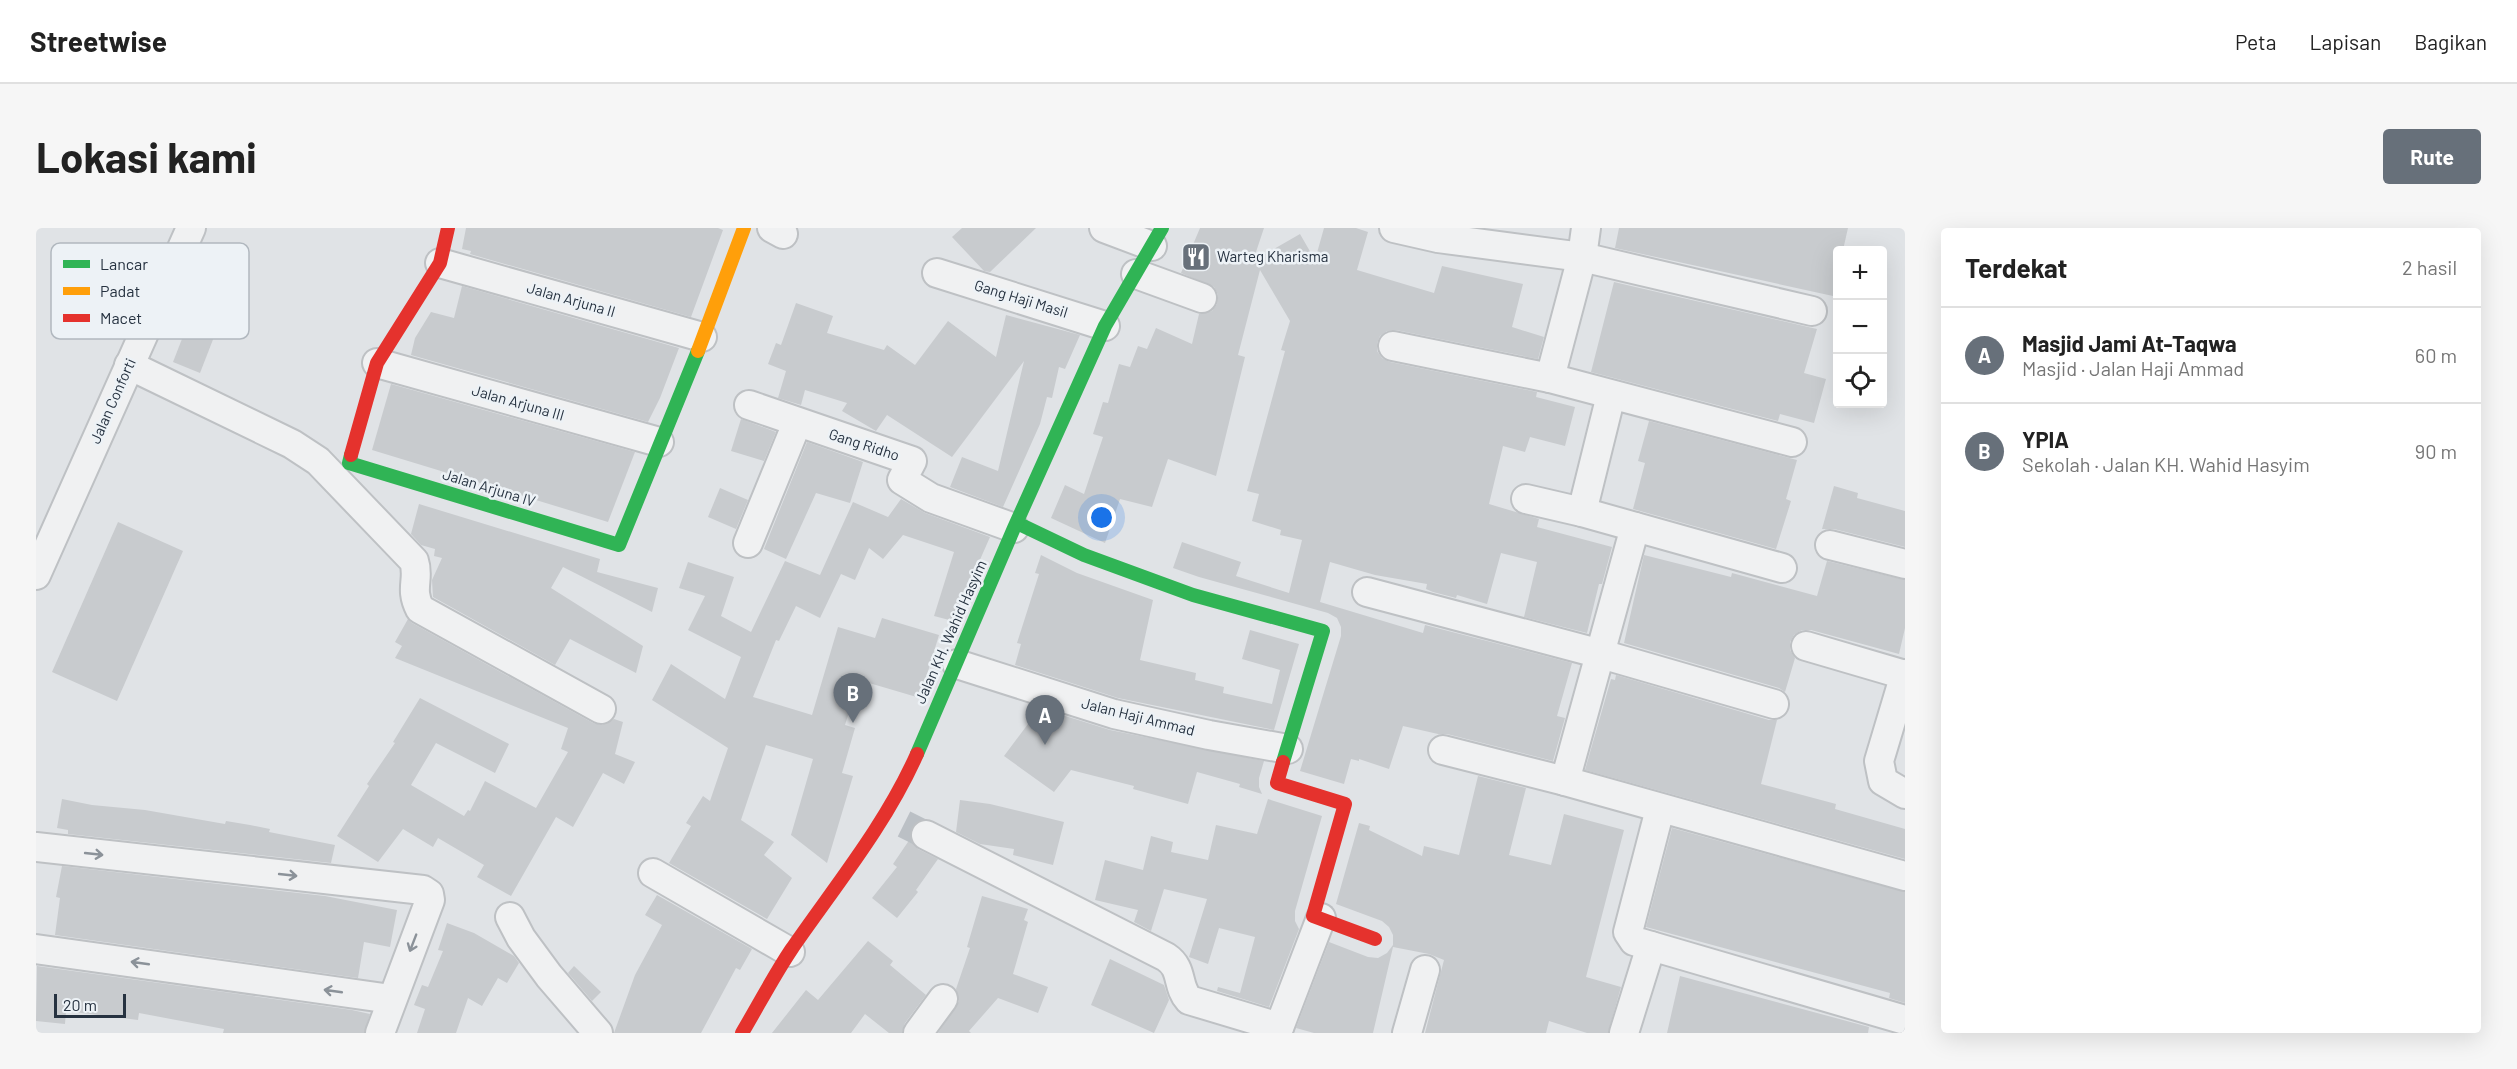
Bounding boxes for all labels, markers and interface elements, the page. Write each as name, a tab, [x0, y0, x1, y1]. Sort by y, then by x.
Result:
text: Streetwise	[30, 24, 167, 58]
text: Peta	[2235, 29, 2276, 54]
text: Lapisan	[2309, 29, 2381, 54]
text: Bagikan	[2414, 29, 2487, 54]
button: Rute	[2383, 129, 2481, 184]
text: Lokasi kami	[36, 131, 257, 181]
restaurant icon: Warteg Kharisma	[1180, 241, 1212, 273]
legend	[51, 243, 249, 339]
map controls	[1833, 246, 1887, 408]
button: +	[1833, 246, 1887, 300]
place label: Warteg Kharisma	[1217, 247, 1329, 265]
text: Terdekat	[1965, 252, 2067, 283]
text: Lancar	[100, 254, 148, 273]
text: 2 hasil	[2402, 255, 2457, 279]
street label: Gang Haji Masil	[972, 275, 1070, 321]
street label: Jalan Arjuna II	[525, 278, 618, 320]
text: Padat	[100, 281, 140, 300]
button: −	[1833, 300, 1887, 354]
text: Macet	[100, 308, 142, 327]
text: Masjid Jami At-Taqwa	[2022, 330, 2237, 356]
text: A	[1978, 343, 1991, 367]
text: 60 m	[2415, 343, 2457, 367]
button: locate	[1833, 354, 1887, 408]
street label: Jalan Conforti	[85, 355, 139, 446]
text: Masjid · Jalan Haji Ammad	[2022, 356, 2244, 380]
street label: Jalan Arjuna III	[470, 380, 567, 424]
street label: Gang Ridho	[827, 424, 902, 464]
text: YPIA	[2022, 426, 2069, 452]
text: B	[1978, 439, 1991, 463]
text: 90 m	[2415, 439, 2457, 463]
text: Sekolah · Jalan KH. Wahid Hasyim	[2022, 452, 2310, 476]
street label: Jalan Arjuna IV	[441, 464, 538, 510]
your location	[1087, 503, 1116, 532]
street label: Jalan KH. Wahid Hasyim	[910, 557, 990, 706]
pin: B	[834, 674, 872, 723]
street label: Jalan Haji Ammad	[1080, 693, 1197, 739]
pin: A	[1026, 696, 1064, 745]
one-way arrow	[84, 849, 104, 860]
one-way arrow	[278, 870, 297, 881]
one-way arrow	[407, 933, 418, 951]
one-way arrow	[131, 958, 151, 969]
one-way arrow	[324, 985, 344, 996]
scale bar	[54, 991, 126, 1018]
text: 20 m	[63, 995, 97, 1014]

